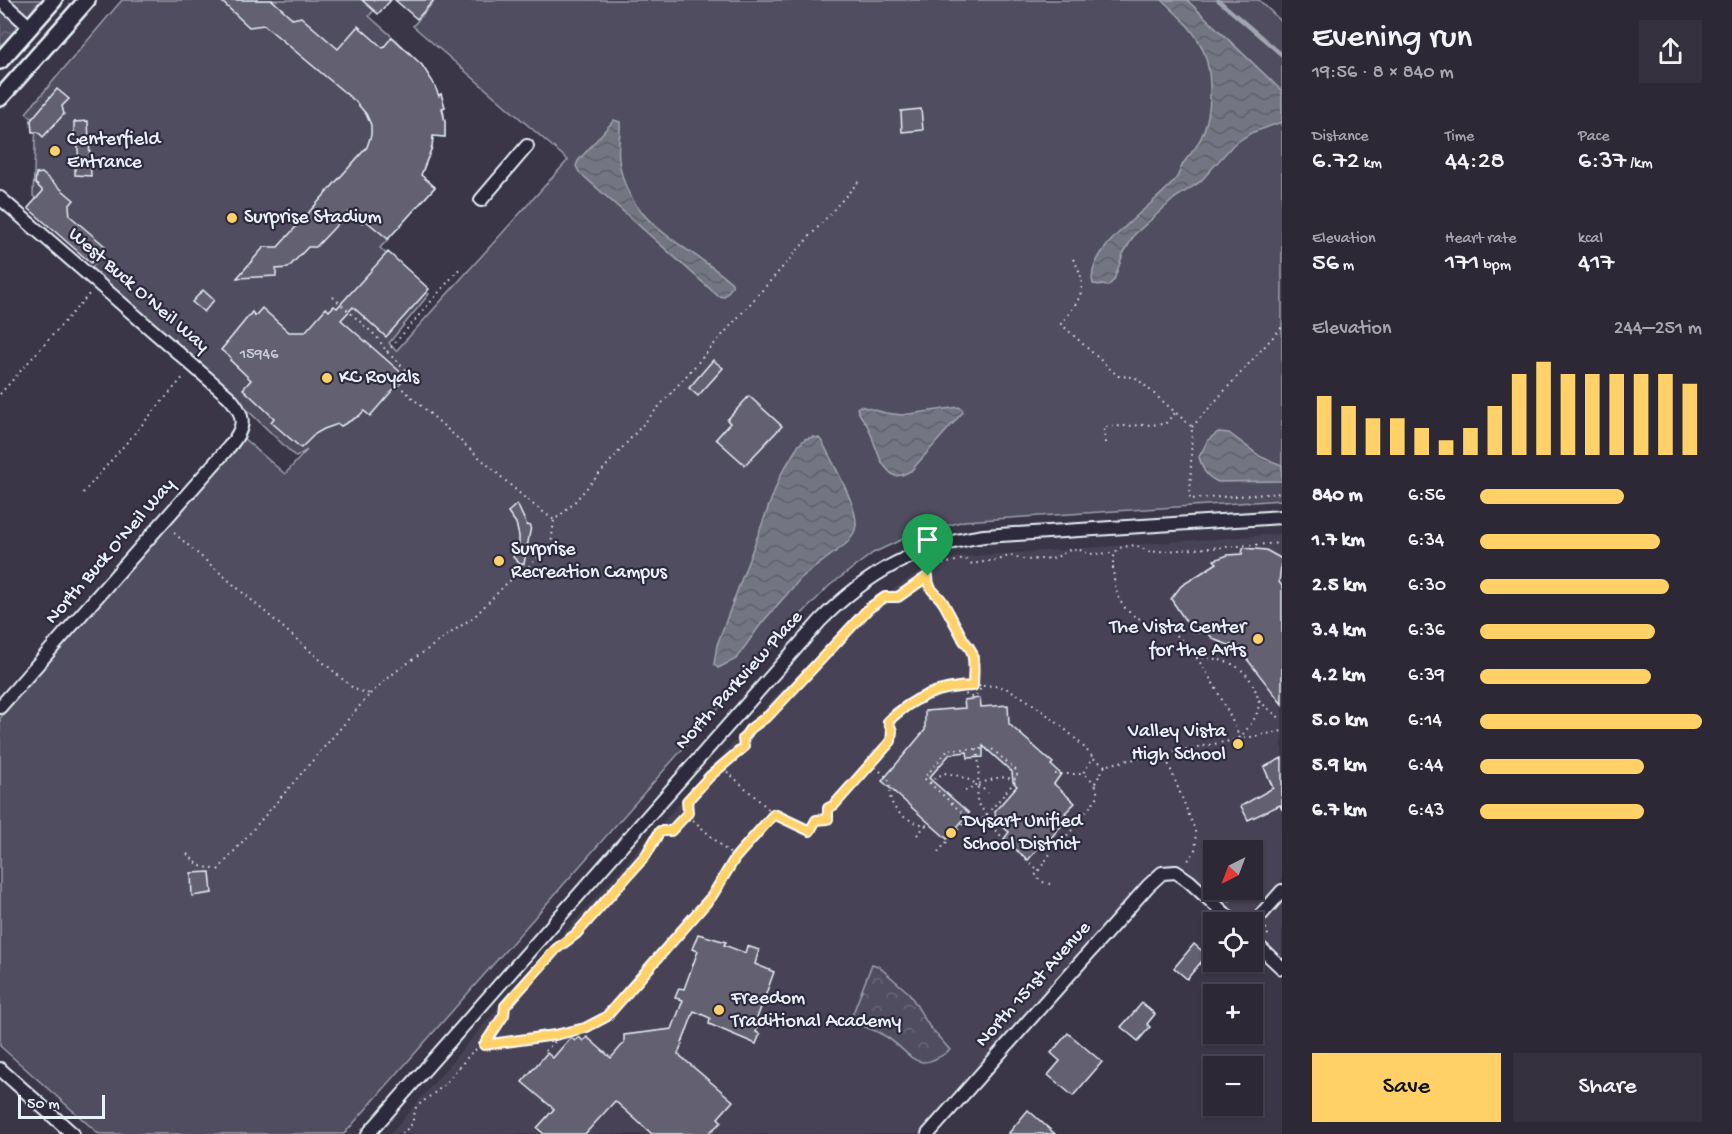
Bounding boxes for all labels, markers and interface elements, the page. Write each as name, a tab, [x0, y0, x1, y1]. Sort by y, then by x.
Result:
text: Evening run	[1312, 20, 1472, 58]
button: share	[1639, 20, 1702, 83]
text: 19:56 · 8 × 840 m	[1312, 62, 1454, 85]
text: Distance	[1312, 128, 1369, 147]
text: Time	[1445, 128, 1474, 147]
text: Pace	[1578, 128, 1609, 147]
place label: Centerfield Entrance	[67, 129, 162, 175]
marker: Centerfield Entrance	[48, 144, 62, 158]
text: 6.72	[1312, 147, 1360, 178]
text: 44:28	[1445, 147, 1505, 178]
text: 6:37	[1578, 147, 1626, 178]
text: km	[1360, 155, 1382, 174]
text: /km	[1626, 155, 1652, 174]
place label: Surprise Stadium	[244, 207, 382, 230]
marker: Surprise Stadium	[225, 211, 239, 225]
street label: West Buck O'Neil Way	[63, 223, 213, 359]
text: Elevation	[1312, 230, 1376, 249]
text: Heart rate	[1445, 230, 1517, 249]
text: kcal	[1578, 230, 1603, 249]
text: 56	[1312, 249, 1339, 280]
text: 171	[1445, 249, 1480, 280]
text: 417	[1578, 249, 1614, 280]
text: m	[1339, 257, 1354, 276]
text: bpm	[1480, 257, 1511, 276]
text: Elevation	[1312, 318, 1392, 341]
text: 244–251 m	[1614, 318, 1702, 341]
house number: 15946	[239, 346, 279, 365]
place label: KC Royals	[339, 367, 420, 390]
marker: KC Royals	[320, 371, 334, 385]
street label: North Buck O'Neil Way	[41, 474, 181, 630]
text: 840 m	[1312, 485, 1363, 508]
text: 6:56	[1408, 485, 1445, 508]
pin	[902, 514, 953, 576]
icon: arrive	[911, 523, 944, 556]
text: 1.7 km	[1312, 530, 1365, 553]
text: 6:34	[1408, 530, 1444, 553]
place label: Surprise Recreation Campus	[511, 539, 668, 585]
marker: Surprise Recreation Campus	[492, 554, 506, 568]
text: 2.5 km	[1312, 575, 1366, 598]
text: 6:30	[1408, 575, 1446, 598]
street label: North Parkview Place	[671, 606, 809, 755]
place label: The Vista Center for the Arts	[1108, 617, 1248, 663]
text: 3.4 km	[1312, 620, 1366, 643]
text: 6:36	[1408, 620, 1445, 643]
marker: The Vista Center for the Arts	[1251, 632, 1265, 646]
text: 4.2 km	[1312, 665, 1365, 688]
text: 6:39	[1408, 665, 1445, 688]
text: 5.0 km	[1312, 710, 1368, 733]
text: 6:14	[1408, 710, 1442, 733]
place label: Valley Vista High School	[1127, 721, 1227, 767]
marker: Valley Vista High School	[1231, 737, 1245, 751]
text: 5.9 km	[1312, 755, 1367, 778]
text: 6:44	[1408, 755, 1443, 778]
text: 6.7 km	[1312, 800, 1367, 823]
text: 6:43	[1408, 800, 1444, 823]
place label: Dysart Unified School District	[961, 811, 1084, 857]
marker: Dysart Unified School District	[944, 826, 958, 840]
north arrow	[1203, 840, 1263, 900]
map controls	[1203, 840, 1263, 1116]
button: locate	[1203, 912, 1263, 972]
street label: North 151st Avenue	[972, 917, 1097, 1053]
button: +	[1203, 984, 1263, 1044]
place label: Freedom Traditional Academy	[730, 988, 901, 1034]
marker: Freedom Traditional Academy	[712, 1003, 726, 1017]
button: Save	[1312, 1053, 1501, 1122]
button: Share	[1513, 1053, 1702, 1122]
button: −	[1203, 1056, 1263, 1116]
scale bar	[18, 1092, 105, 1120]
text: 50 m	[27, 1096, 60, 1115]

